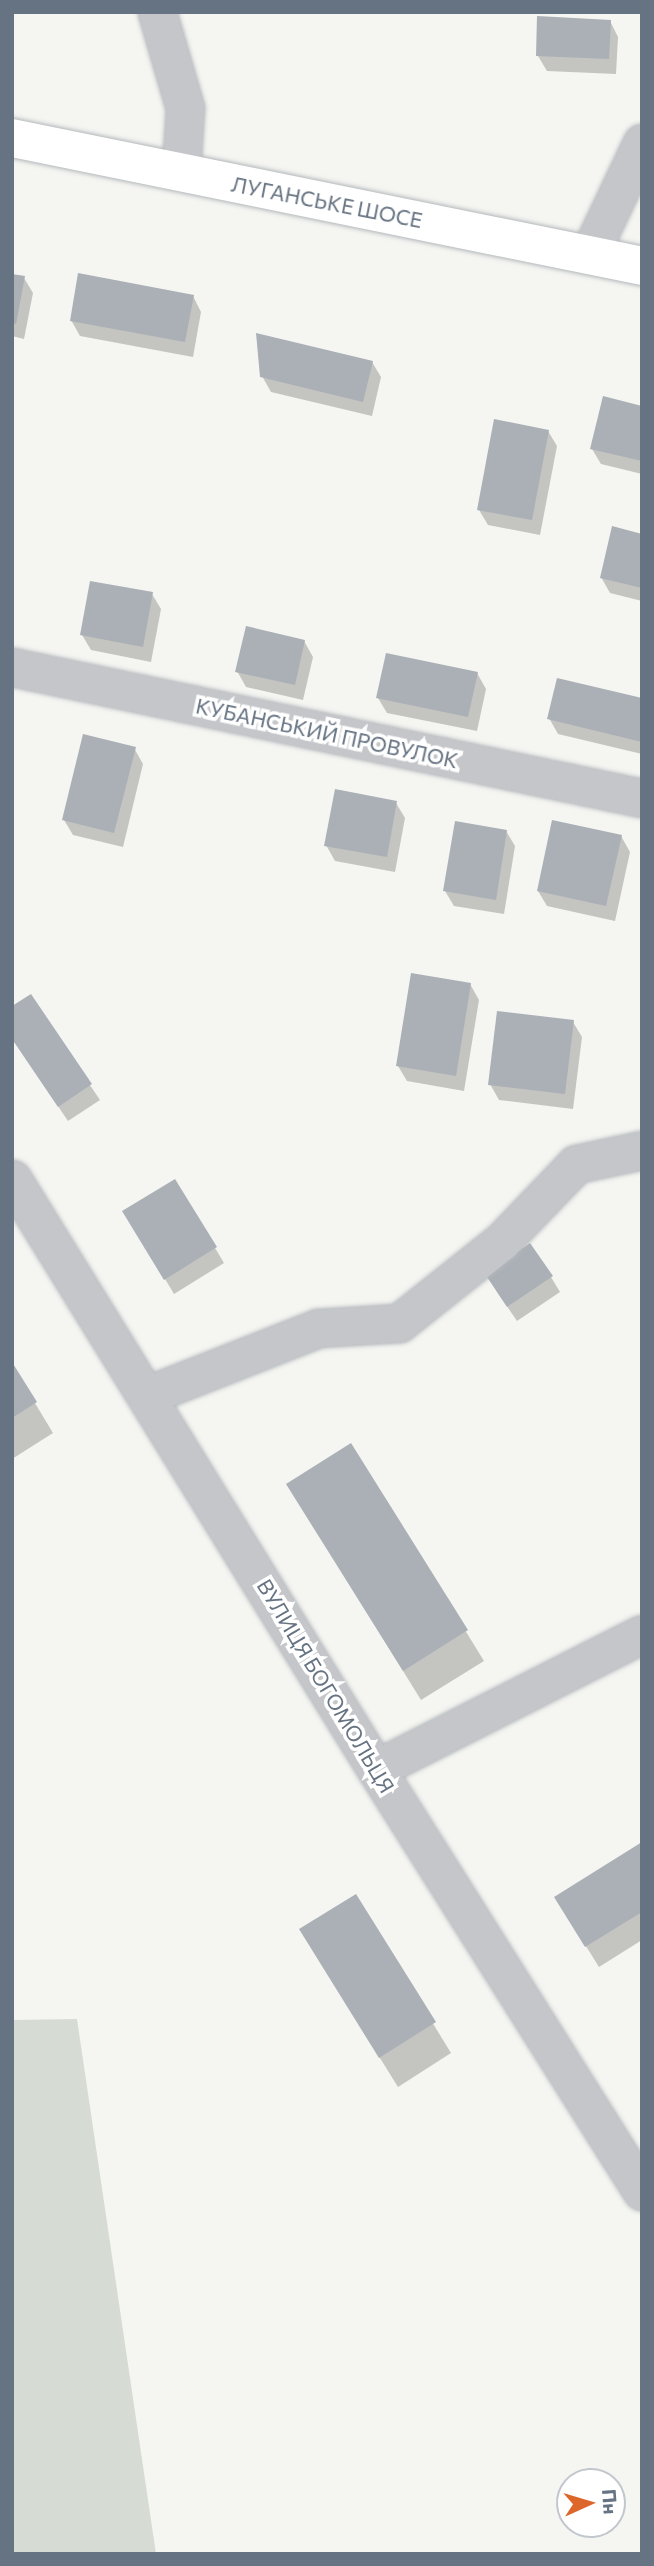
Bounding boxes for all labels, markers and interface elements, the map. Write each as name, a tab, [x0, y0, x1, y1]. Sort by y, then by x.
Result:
street label: ЛУГАНСЬКЕ ШОСЕ	[229, 171, 425, 233]
street label: КУБАНСЬКИЙ ПРОВУЛОК	[194, 693, 460, 773]
street label: ВУЛИЦЯ БОГОМОЛЬЦЯ	[252, 1574, 400, 1798]
north arrow	[556, 2468, 626, 2538]
text: Пн	[598, 2488, 623, 2515]

